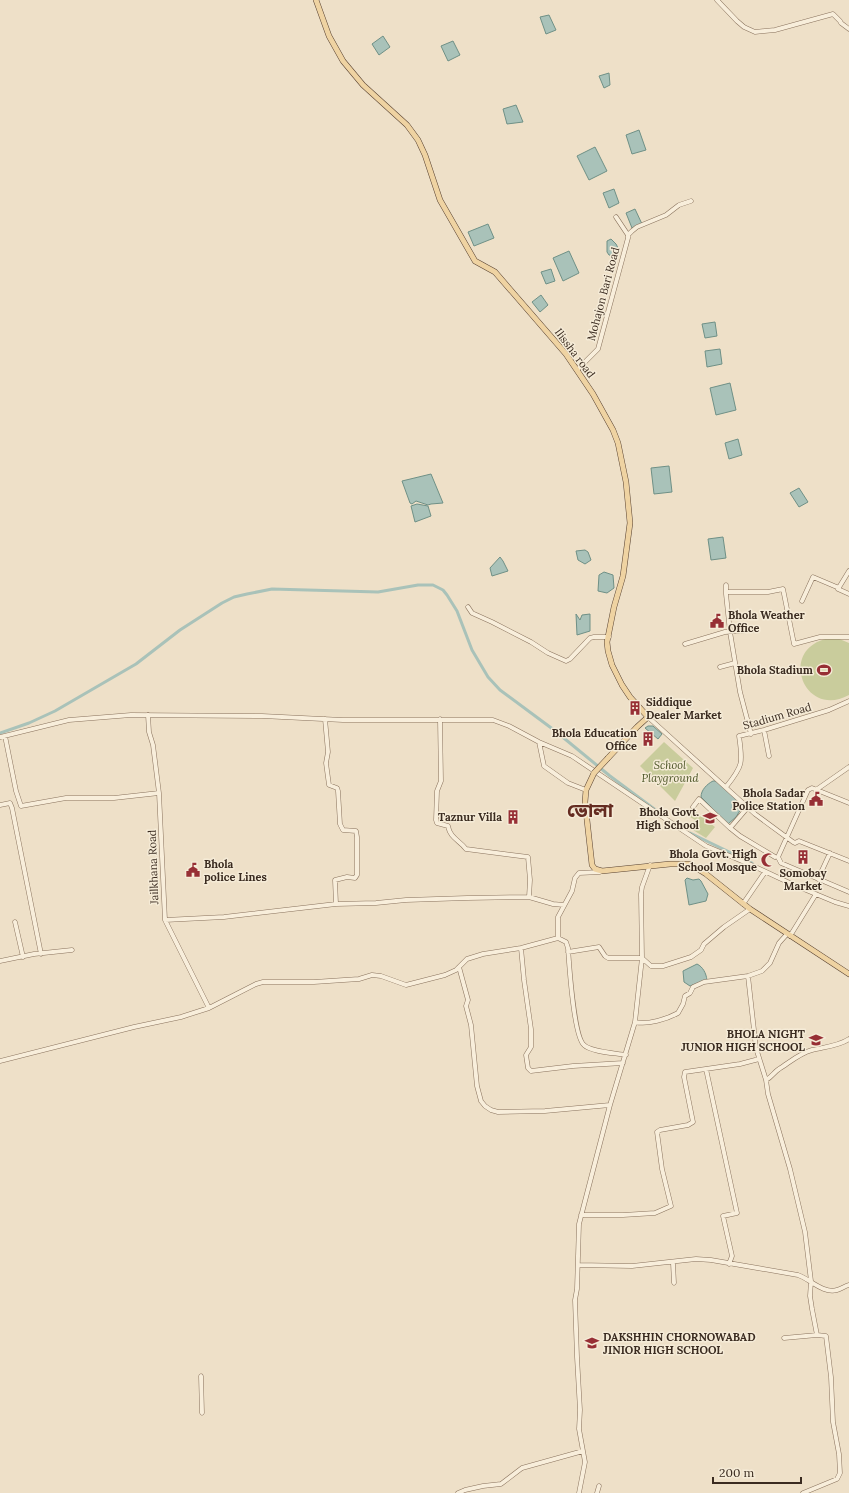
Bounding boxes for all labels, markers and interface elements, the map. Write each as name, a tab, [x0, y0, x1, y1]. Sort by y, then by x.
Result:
street label: Mohajon Bari Road	[584, 245, 622, 342]
street label: Ilissha road	[552, 325, 598, 381]
place label: Bhola Weather Office	[728, 608, 806, 635]
public building icon: Bhola Weather Office	[709, 613, 725, 629]
sports icon: Bhola Stadium	[816, 662, 832, 678]
place label: Bhola Stadium	[737, 663, 813, 677]
place label: Siddique Dealer Market	[646, 695, 722, 722]
street label: Stadium Road	[741, 699, 813, 732]
building icon: Siddique Dealer Market	[627, 700, 643, 716]
place label: Bhola Education Office	[552, 726, 637, 753]
building icon: Bhola Education Office	[640, 731, 656, 747]
park label: School Playground	[641, 758, 699, 785]
place label: Bhola Sadar Police Station	[732, 786, 806, 813]
public building icon: Bhola Sadar Police Station	[808, 791, 824, 807]
district label: ভোলা	[567, 798, 614, 822]
place label: Bhola Govt. High School	[636, 805, 700, 832]
building icon: Taznur Villa	[505, 809, 521, 825]
place label: Taznur Villa	[438, 810, 502, 824]
school or university icon: Bhola Govt. High School	[702, 810, 718, 826]
street label: Jailkhana Road	[145, 829, 161, 906]
place label: Bhola Govt. High School Mosque	[669, 847, 757, 874]
building icon: Somobay Market	[795, 849, 811, 865]
mosque icon: Bhola Govt. High School Mosque	[760, 852, 776, 868]
place label: Bhola police Lines	[204, 857, 267, 884]
public building icon: Bhola police Lines	[185, 862, 201, 878]
place label: Somobay Market	[779, 866, 827, 893]
place label: BHOLA NIGHT JUNIOR HIGH SCHOOL	[681, 1027, 805, 1054]
school or university icon: BHOLA NIGHT JUNIOR HIGH SCHOOL	[808, 1032, 824, 1048]
place label: DAKSHHIN CHORNOWABAD JINIOR HIGH SCHOOL	[603, 1330, 756, 1357]
school or university icon: DAKSHHIN CHORNOWABAD JINIOR HIGH SCHOOL	[584, 1335, 600, 1351]
scale bar	[713, 1459, 801, 1485]
text: 200 m	[719, 1465, 755, 1480]

